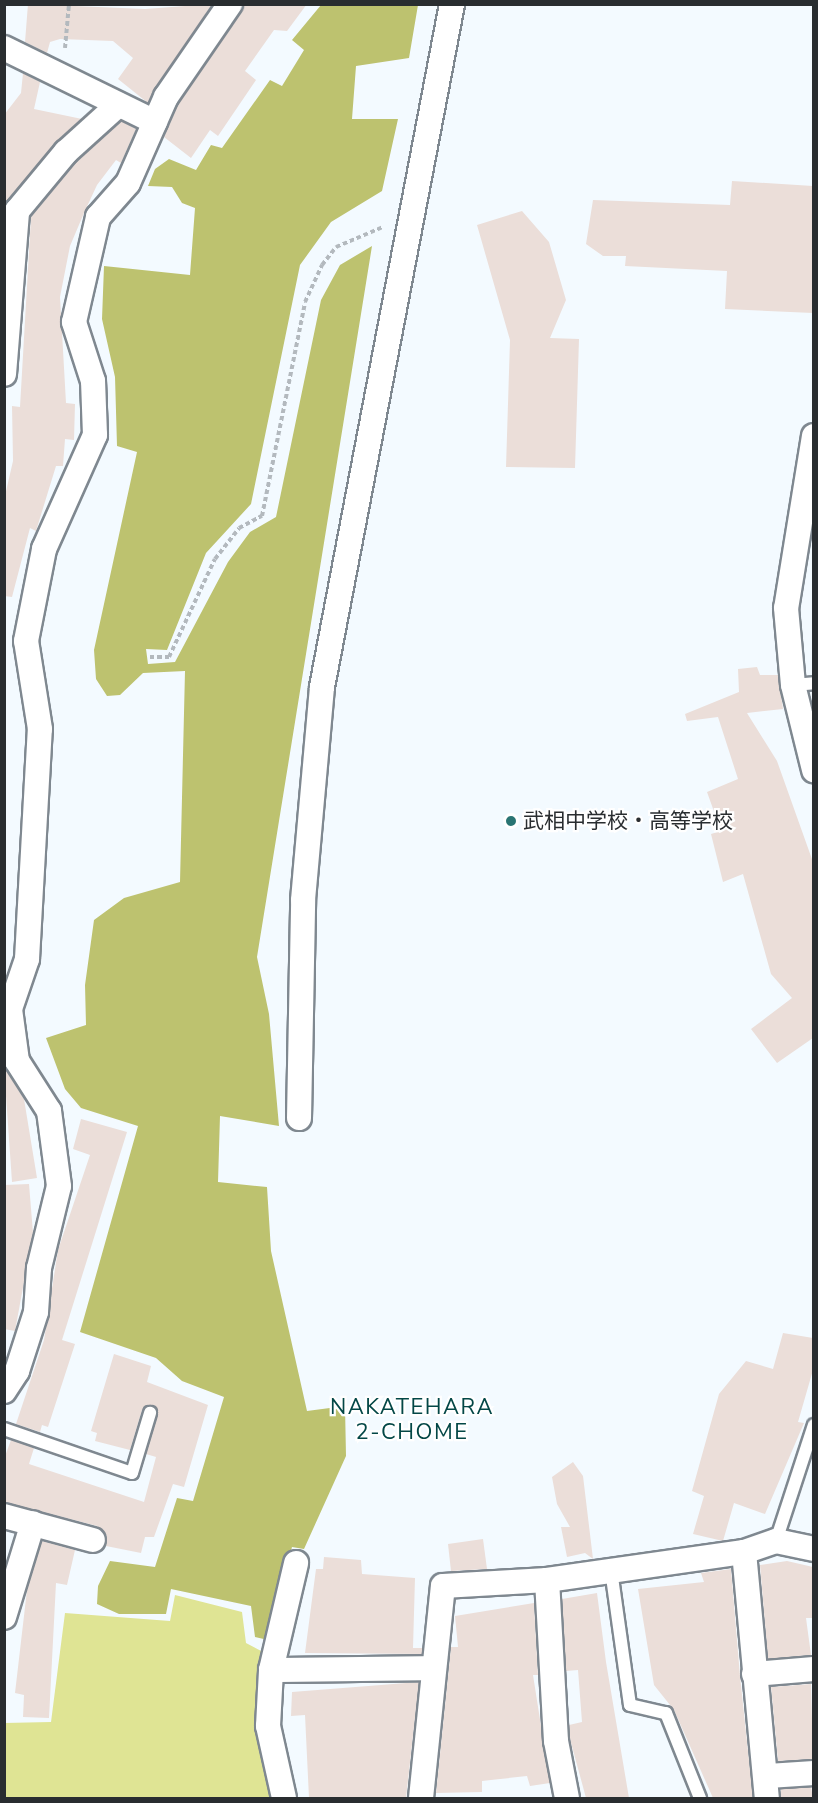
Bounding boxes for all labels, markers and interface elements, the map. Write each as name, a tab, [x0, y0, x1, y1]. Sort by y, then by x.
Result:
place label: 武相中学校・高等学校	[523, 808, 733, 834]
marker: 武相中学校・高等学校	[504, 814, 518, 828]
district label: NAKATEHARA 2-CHOME	[330, 1394, 494, 1446]

